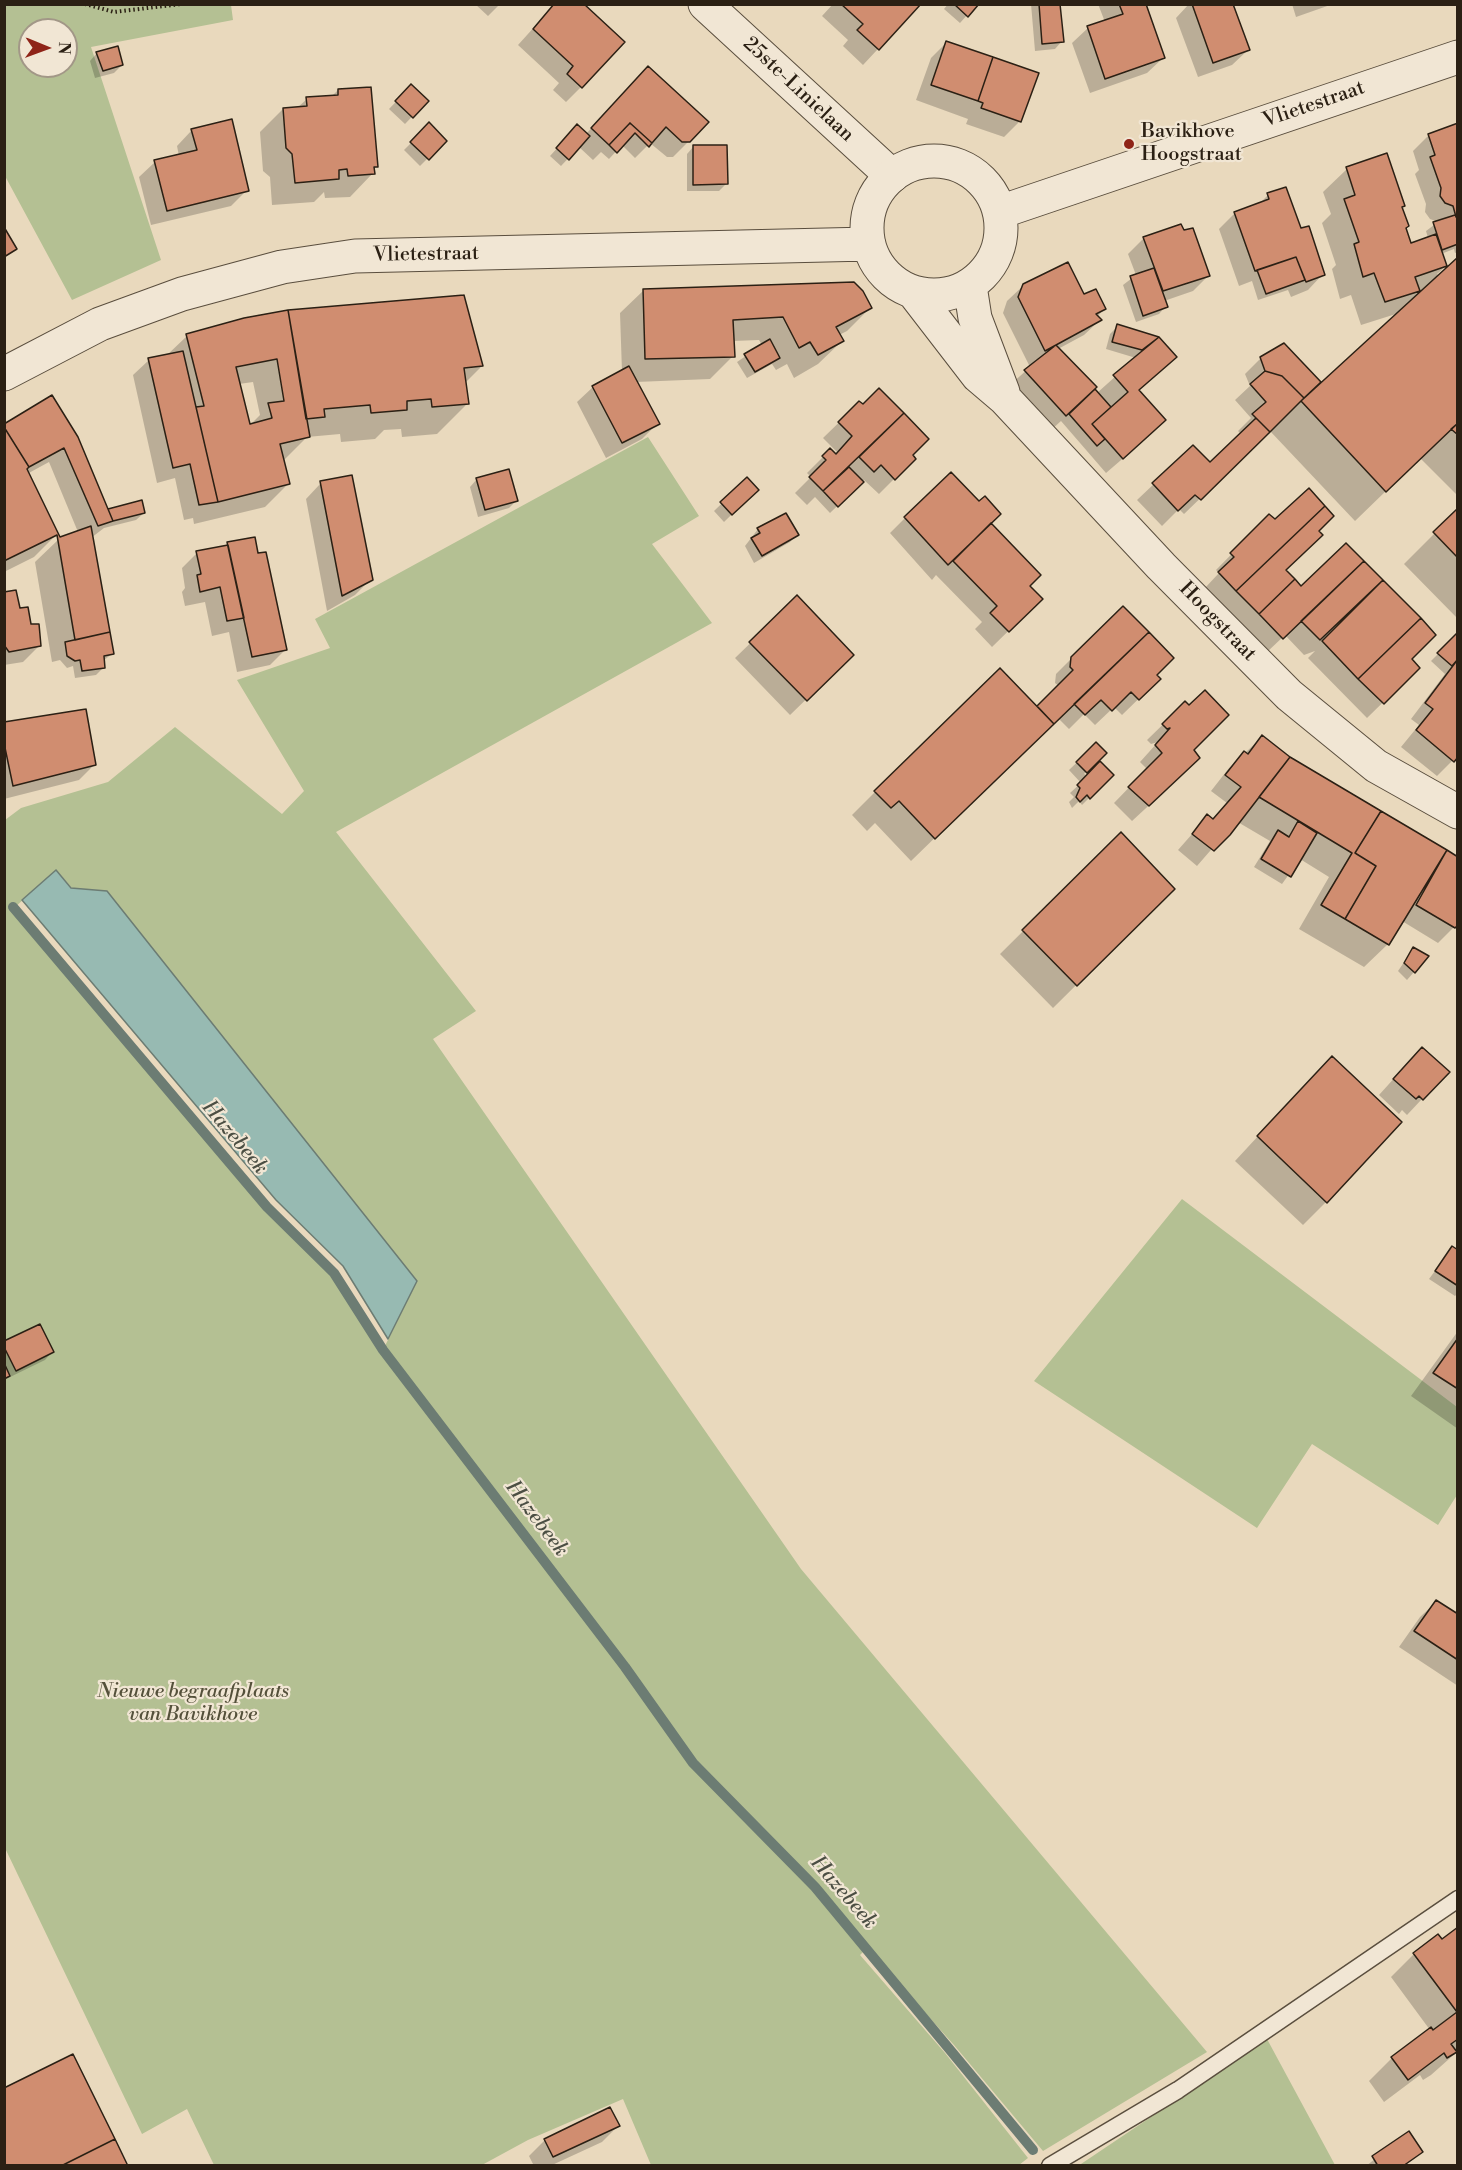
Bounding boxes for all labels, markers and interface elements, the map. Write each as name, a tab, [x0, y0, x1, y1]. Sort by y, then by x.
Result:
north arrow	[18, 18, 78, 78]
street label: 25ste-Linielaan	[738, 33, 858, 147]
text: N	[54, 42, 74, 55]
street label: Vlietestraat	[1260, 76, 1368, 134]
place label: Bavikhove Hoogstraat	[1141, 120, 1242, 167]
marker: Bavikhove Hoogstraat	[1122, 137, 1136, 151]
street label: Vlietestraat	[373, 242, 479, 268]
street label: Hoogstraat	[1173, 577, 1261, 667]
water label: Hazebeek	[196, 1096, 272, 1180]
water label: Hazebeek	[499, 1476, 573, 1562]
park label: Nieuwe begraafplaats van Bavikhove	[97, 1680, 289, 1727]
water label: Hazebeek	[804, 1851, 882, 1935]

